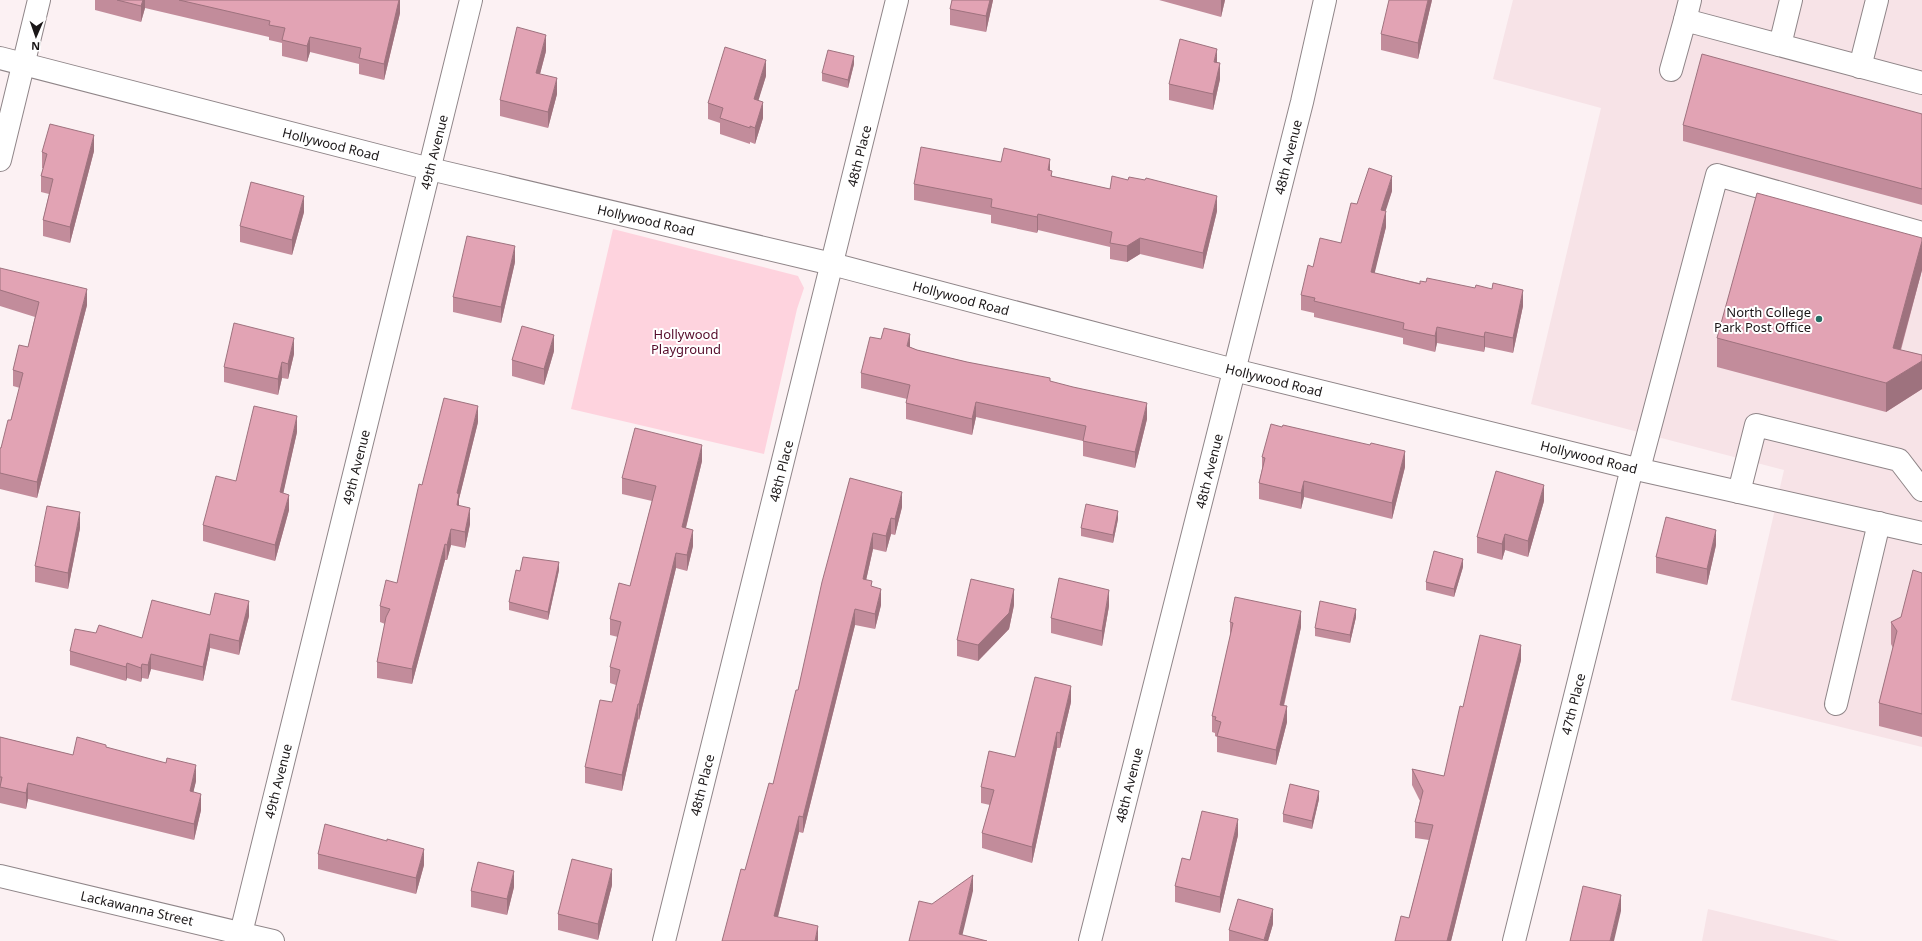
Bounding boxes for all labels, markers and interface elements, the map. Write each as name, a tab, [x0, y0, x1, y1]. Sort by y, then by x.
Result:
north arrow	[16, 16, 56, 56]
text: N	[31, 39, 40, 54]
street label: 49th Avenue	[416, 113, 452, 191]
street label: 48th Avenue	[1270, 118, 1306, 196]
street label: Hollywood Road	[281, 123, 381, 165]
street label: 48th Place	[843, 123, 875, 189]
street label: Hollywood Road	[596, 200, 696, 240]
street label: Hollywood Road	[911, 276, 1011, 320]
place label: North College Park Post Office	[1714, 303, 1811, 336]
marker: North College Park Post Office	[1814, 314, 1824, 324]
park label: Hollywood Playground	[651, 325, 721, 358]
street label: Hollywood Road	[1224, 359, 1324, 401]
street label: 49th Avenue	[338, 428, 374, 506]
street label: 48th Avenue	[1191, 432, 1227, 510]
street label: Hollywood Road	[1539, 436, 1639, 478]
street label: 48th Place	[765, 438, 797, 504]
street label: 47th Place	[1557, 671, 1589, 737]
street label: 49th Avenue	[260, 742, 296, 820]
street label: 48th Avenue	[1111, 746, 1147, 824]
street label: 48th Place	[686, 752, 718, 818]
street label: Lackawanna Street	[79, 886, 195, 930]

